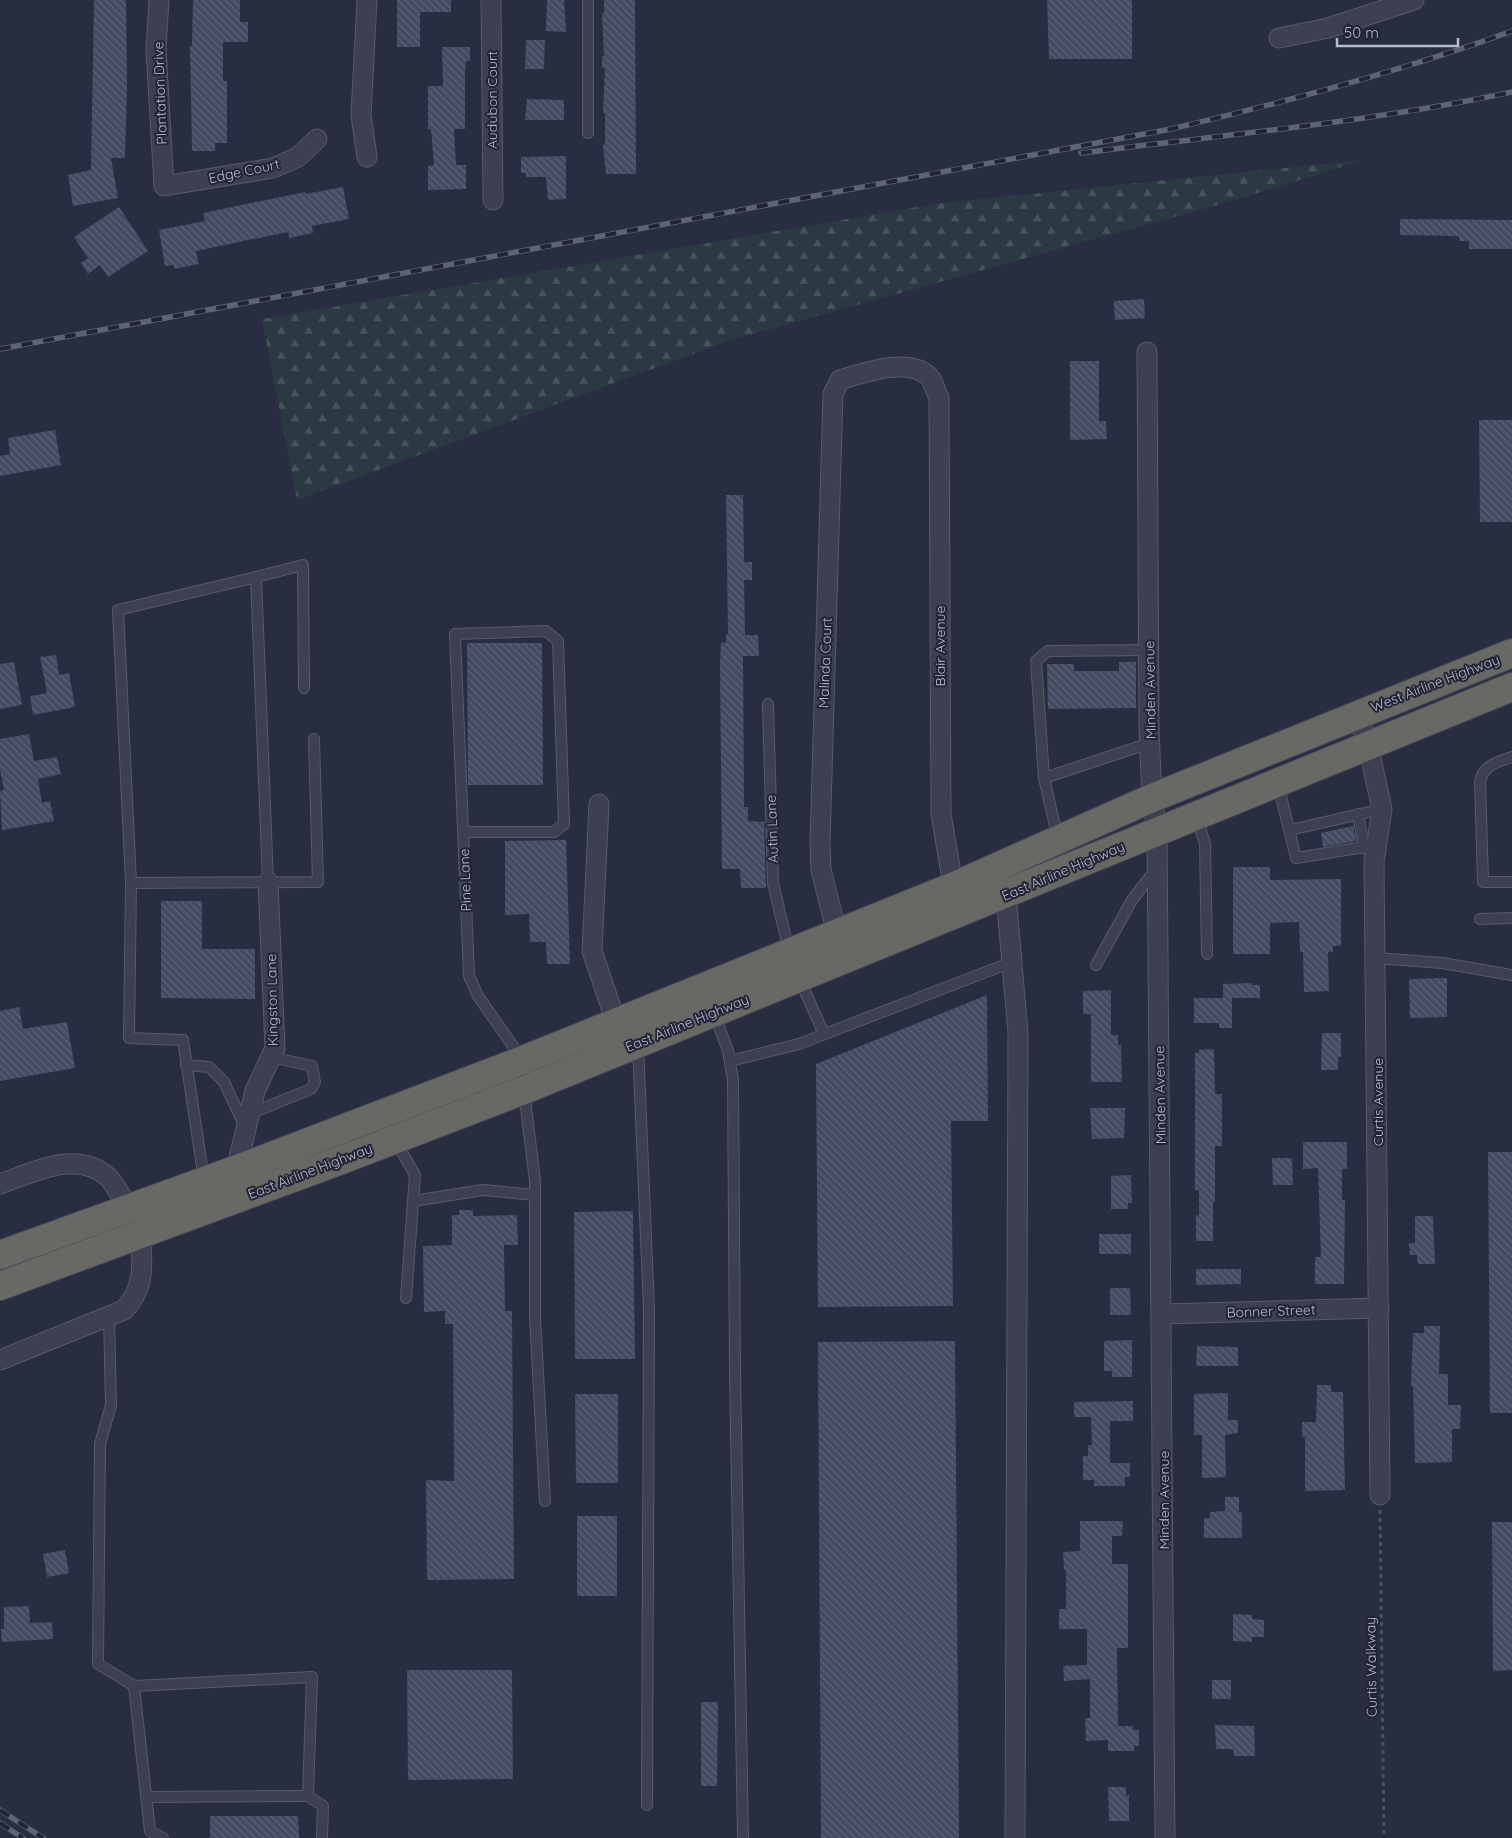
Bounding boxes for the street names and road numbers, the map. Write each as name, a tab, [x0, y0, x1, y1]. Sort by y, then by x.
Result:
street label: Plantation Drive	[149, 41, 171, 145]
street label: Audubon Court	[483, 51, 501, 149]
street label: Edge Court	[207, 155, 281, 187]
street label: Blair Avenue	[931, 605, 949, 686]
street label: Malinda Court	[814, 617, 836, 709]
street label: Minden Avenue	[1140, 640, 1160, 740]
street label: West Airline Highway	[1368, 650, 1502, 716]
street label: Autin Lane	[762, 794, 782, 864]
street label: East Airline Highway	[999, 837, 1127, 905]
street label: Pine Lane	[455, 848, 475, 912]
street label: Kingston Lane	[262, 953, 282, 1046]
street label: East Airline Highway	[623, 990, 751, 1056]
street label: Minden Avenue	[1150, 1045, 1170, 1145]
street label: Curtis Avenue	[1369, 1058, 1387, 1146]
street label: East Airline Highway	[245, 1139, 375, 1203]
street label: Bonner Street	[1226, 1300, 1316, 1322]
street label: Minden Avenue	[1155, 1450, 1173, 1549]
street label: Curtis Walkway	[1361, 1617, 1381, 1717]

